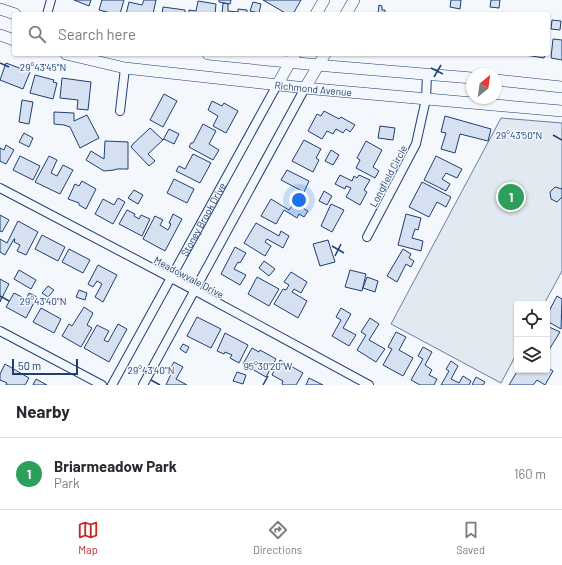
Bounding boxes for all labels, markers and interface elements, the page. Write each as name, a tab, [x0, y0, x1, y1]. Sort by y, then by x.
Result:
search box	[12, 12, 550, 56]
icon: search	[26, 23, 48, 45]
text: Search here	[58, 25, 136, 43]
text: 29°43'45"N	[20, 61, 66, 73]
north arrow	[466, 68, 502, 104]
street label: Richmond Avenue	[274, 79, 352, 98]
text: 29°43'50"N	[496, 129, 542, 141]
street label: Longfield Circle	[367, 143, 409, 209]
street label: Stoney Brook Drive	[178, 181, 228, 258]
pin: 1	[498, 182, 524, 212]
your location	[289, 190, 309, 210]
street label: Meadowvale Drive	[152, 254, 226, 300]
text: 29°43'40"N	[20, 295, 66, 307]
map controls	[514, 301, 550, 373]
button: locate	[514, 301, 550, 337]
button: layers	[514, 337, 550, 373]
scale bar	[12, 357, 78, 376]
text: 50 m	[18, 359, 41, 372]
text: 95°30'20"W	[244, 360, 293, 372]
text: 29°43'40"N	[128, 364, 174, 376]
text: Nearby	[16, 401, 70, 421]
text: Briarmeadow Park	[54, 457, 177, 475]
text: 1	[27, 466, 31, 482]
text: 160 m	[514, 466, 546, 482]
text: Park	[54, 475, 80, 491]
tab: Map	[77, 519, 99, 556]
tab: Directions	[253, 519, 302, 556]
tab: Saved	[456, 519, 485, 556]

